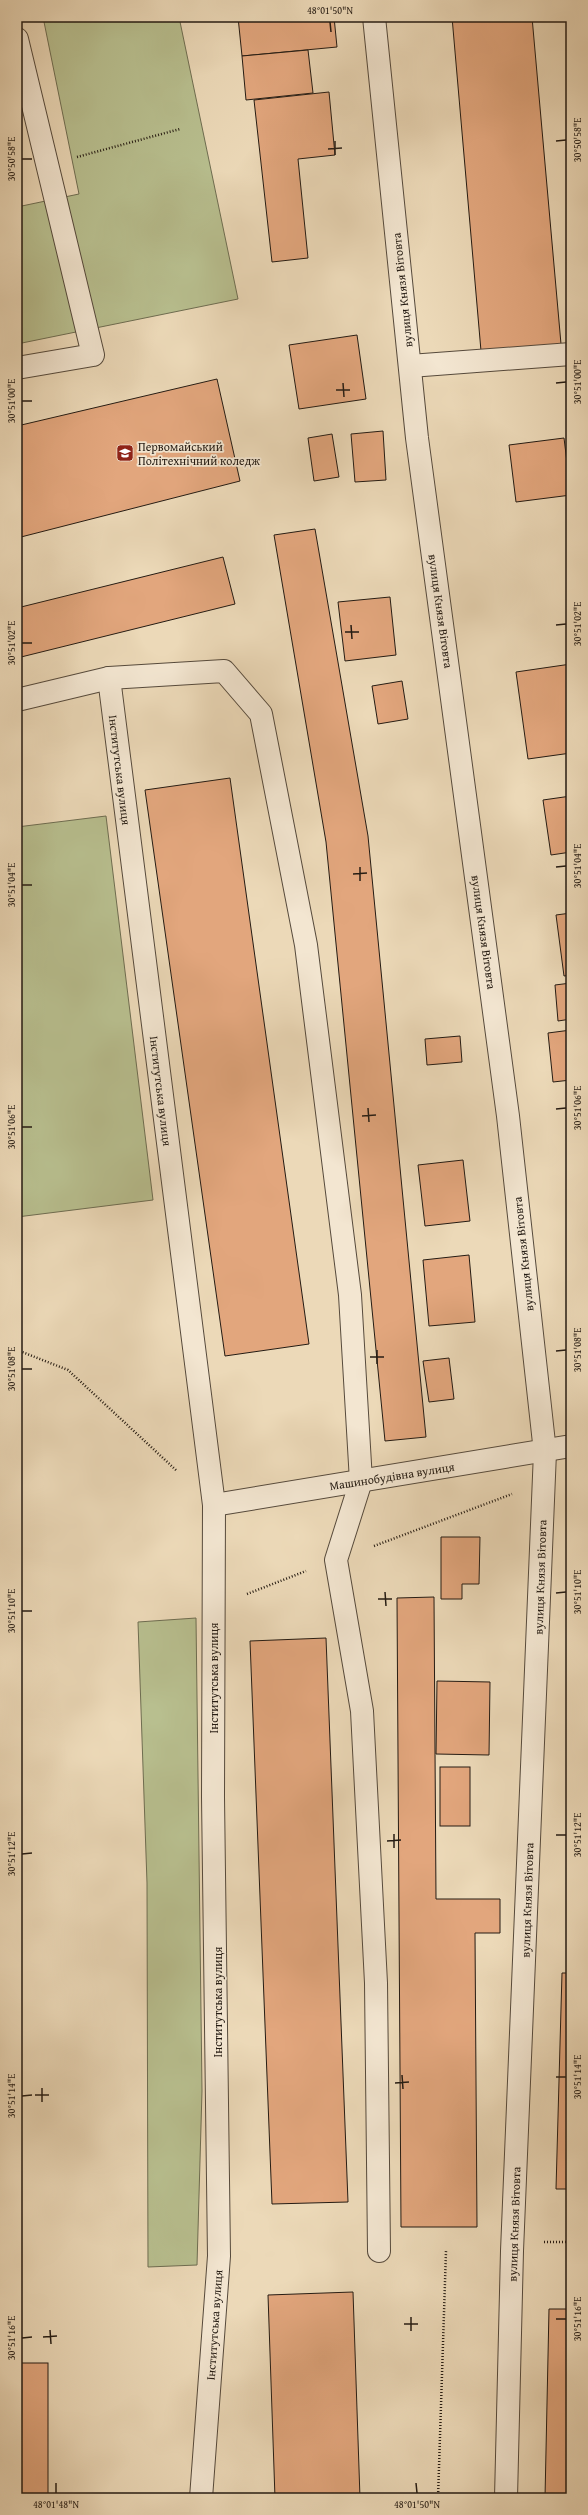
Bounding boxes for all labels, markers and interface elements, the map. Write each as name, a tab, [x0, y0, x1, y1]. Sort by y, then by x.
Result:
text: 48°01'50"N	[307, 3, 353, 18]
text: 30°50'58"E	[570, 118, 585, 162]
text: 30°50'58"E	[4, 137, 19, 181]
street label: вулиця Князя Вітовта	[388, 232, 416, 348]
text: 30°51'00"E	[570, 360, 585, 404]
text: 30°51'00"E	[4, 379, 19, 423]
place label: Первомайський Політехнічний коледж	[138, 438, 260, 469]
school or university icon: Первомайський Політехнічний коледж	[115, 443, 135, 463]
street label: вулиця Князя Вітовта	[425, 553, 457, 669]
text: 30°51'02"E	[570, 602, 585, 646]
text: 30°51'02"E	[4, 621, 19, 665]
street label: Інститутська вулиця	[105, 714, 135, 826]
text: 30°51'04"E	[570, 844, 585, 888]
text: 30°51'04"E	[4, 863, 19, 907]
street label: вулиця Князя Вітовта	[468, 874, 500, 990]
street label: Інститутська вулиця	[146, 1035, 176, 1147]
text: 30°51'06"E	[570, 1086, 585, 1130]
text: 30°51'06"E	[4, 1105, 19, 1149]
street label: вулиця Князя Вітовта	[509, 1196, 537, 1312]
text: 30°51'08"E	[570, 1328, 585, 1372]
text: 30°51'08"E	[4, 1347, 19, 1391]
street label: Машинобудівна вулиця	[328, 1458, 456, 1494]
street label: вулиця Князя Вітовта	[529, 1519, 551, 1635]
text: 30°51'10"E	[570, 1570, 585, 1614]
text: 30°51'10"E	[4, 1589, 19, 1633]
street label: Інститутська вулиця	[205, 1623, 222, 1733]
text: 30°51'12"E	[570, 1813, 585, 1857]
text: 30°51'12"E	[4, 1832, 19, 1876]
street label: вулиця Князя Вітовта	[516, 1842, 538, 1958]
street label: Інститутська вулиця	[209, 1947, 226, 2057]
text: 30°51'14"E	[570, 2055, 585, 2099]
text: 30°51'14"E	[4, 2074, 19, 2118]
street label: вулиця Князя Вітовта	[503, 2166, 525, 2282]
street label: Інститутська вулиця	[202, 2269, 226, 2381]
text: 30°51'16"E	[570, 2297, 585, 2341]
text: 30°51'16"E	[4, 2316, 19, 2360]
text: 48°01'48"N	[33, 2497, 79, 2512]
text: 48°01'50"N	[394, 2497, 440, 2512]

